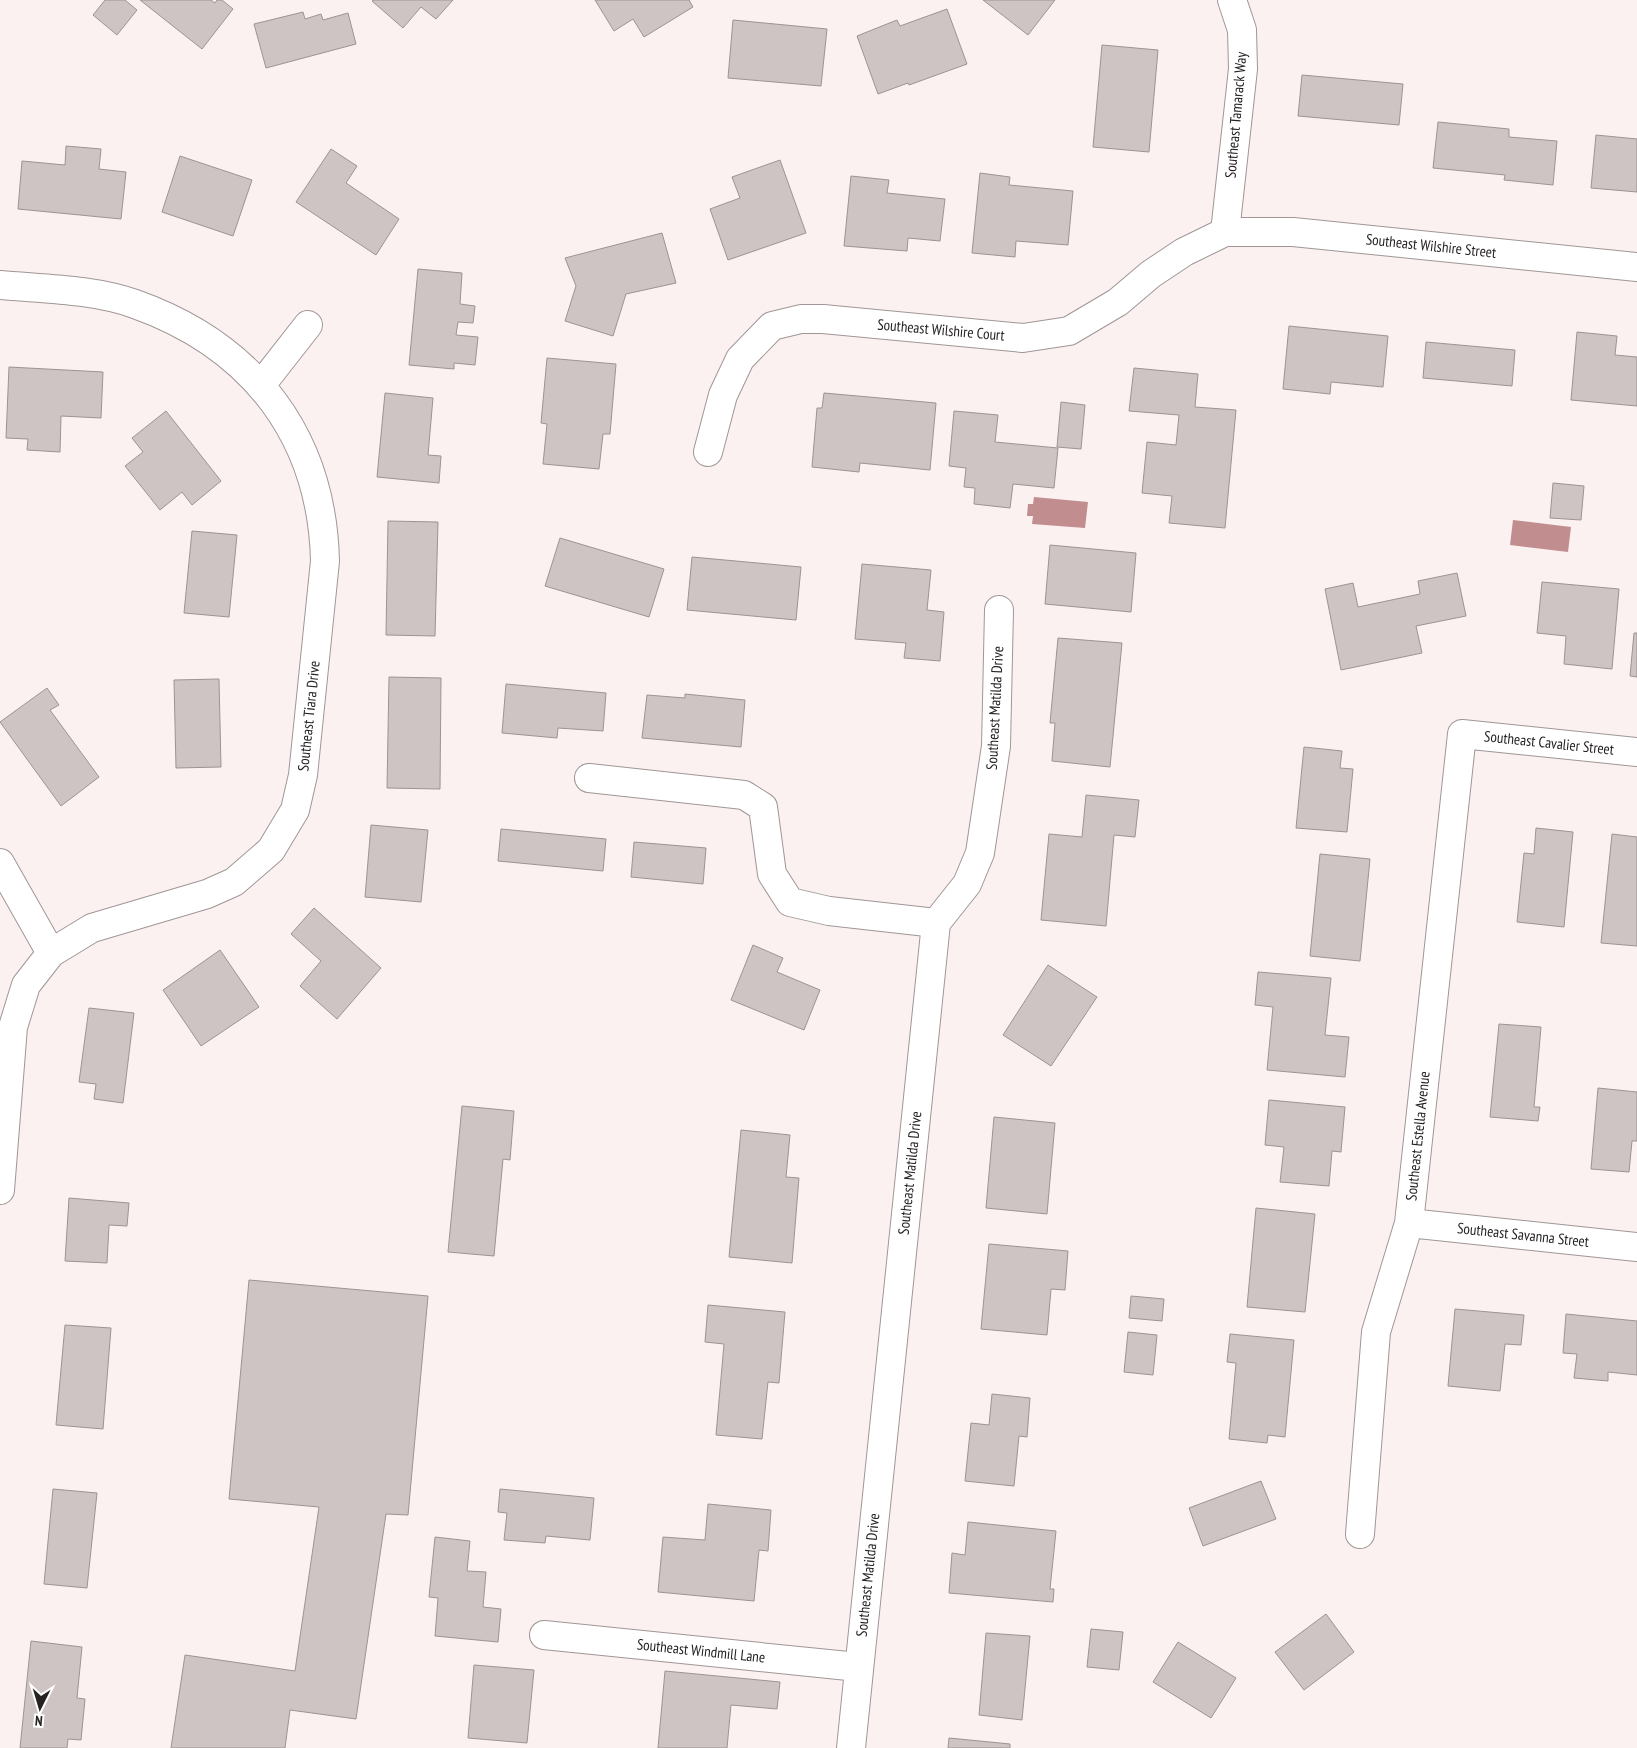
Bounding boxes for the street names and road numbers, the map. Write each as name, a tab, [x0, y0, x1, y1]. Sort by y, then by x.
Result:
street label: Southeast Tamarack Way	[1221, 51, 1251, 179]
street label: Southeast Wilshire Street	[1365, 229, 1497, 262]
street label: Southeast Wilshire Court	[877, 314, 1006, 345]
street label: Southeast Matilda Drive	[982, 646, 1007, 770]
street label: Southeast Tiara Drive	[293, 660, 324, 772]
street label: Southeast Cavalier Street	[1483, 726, 1615, 759]
street label: Southeast Estella Avenue	[1401, 1070, 1434, 1202]
street label: Southeast Matilda Drive	[894, 1110, 925, 1236]
street label: Southeast Savanna Street	[1456, 1218, 1590, 1251]
street label: Southeast Matilda Drive	[852, 1512, 883, 1638]
street label: Southeast Windmill Lane	[636, 1634, 766, 1667]

